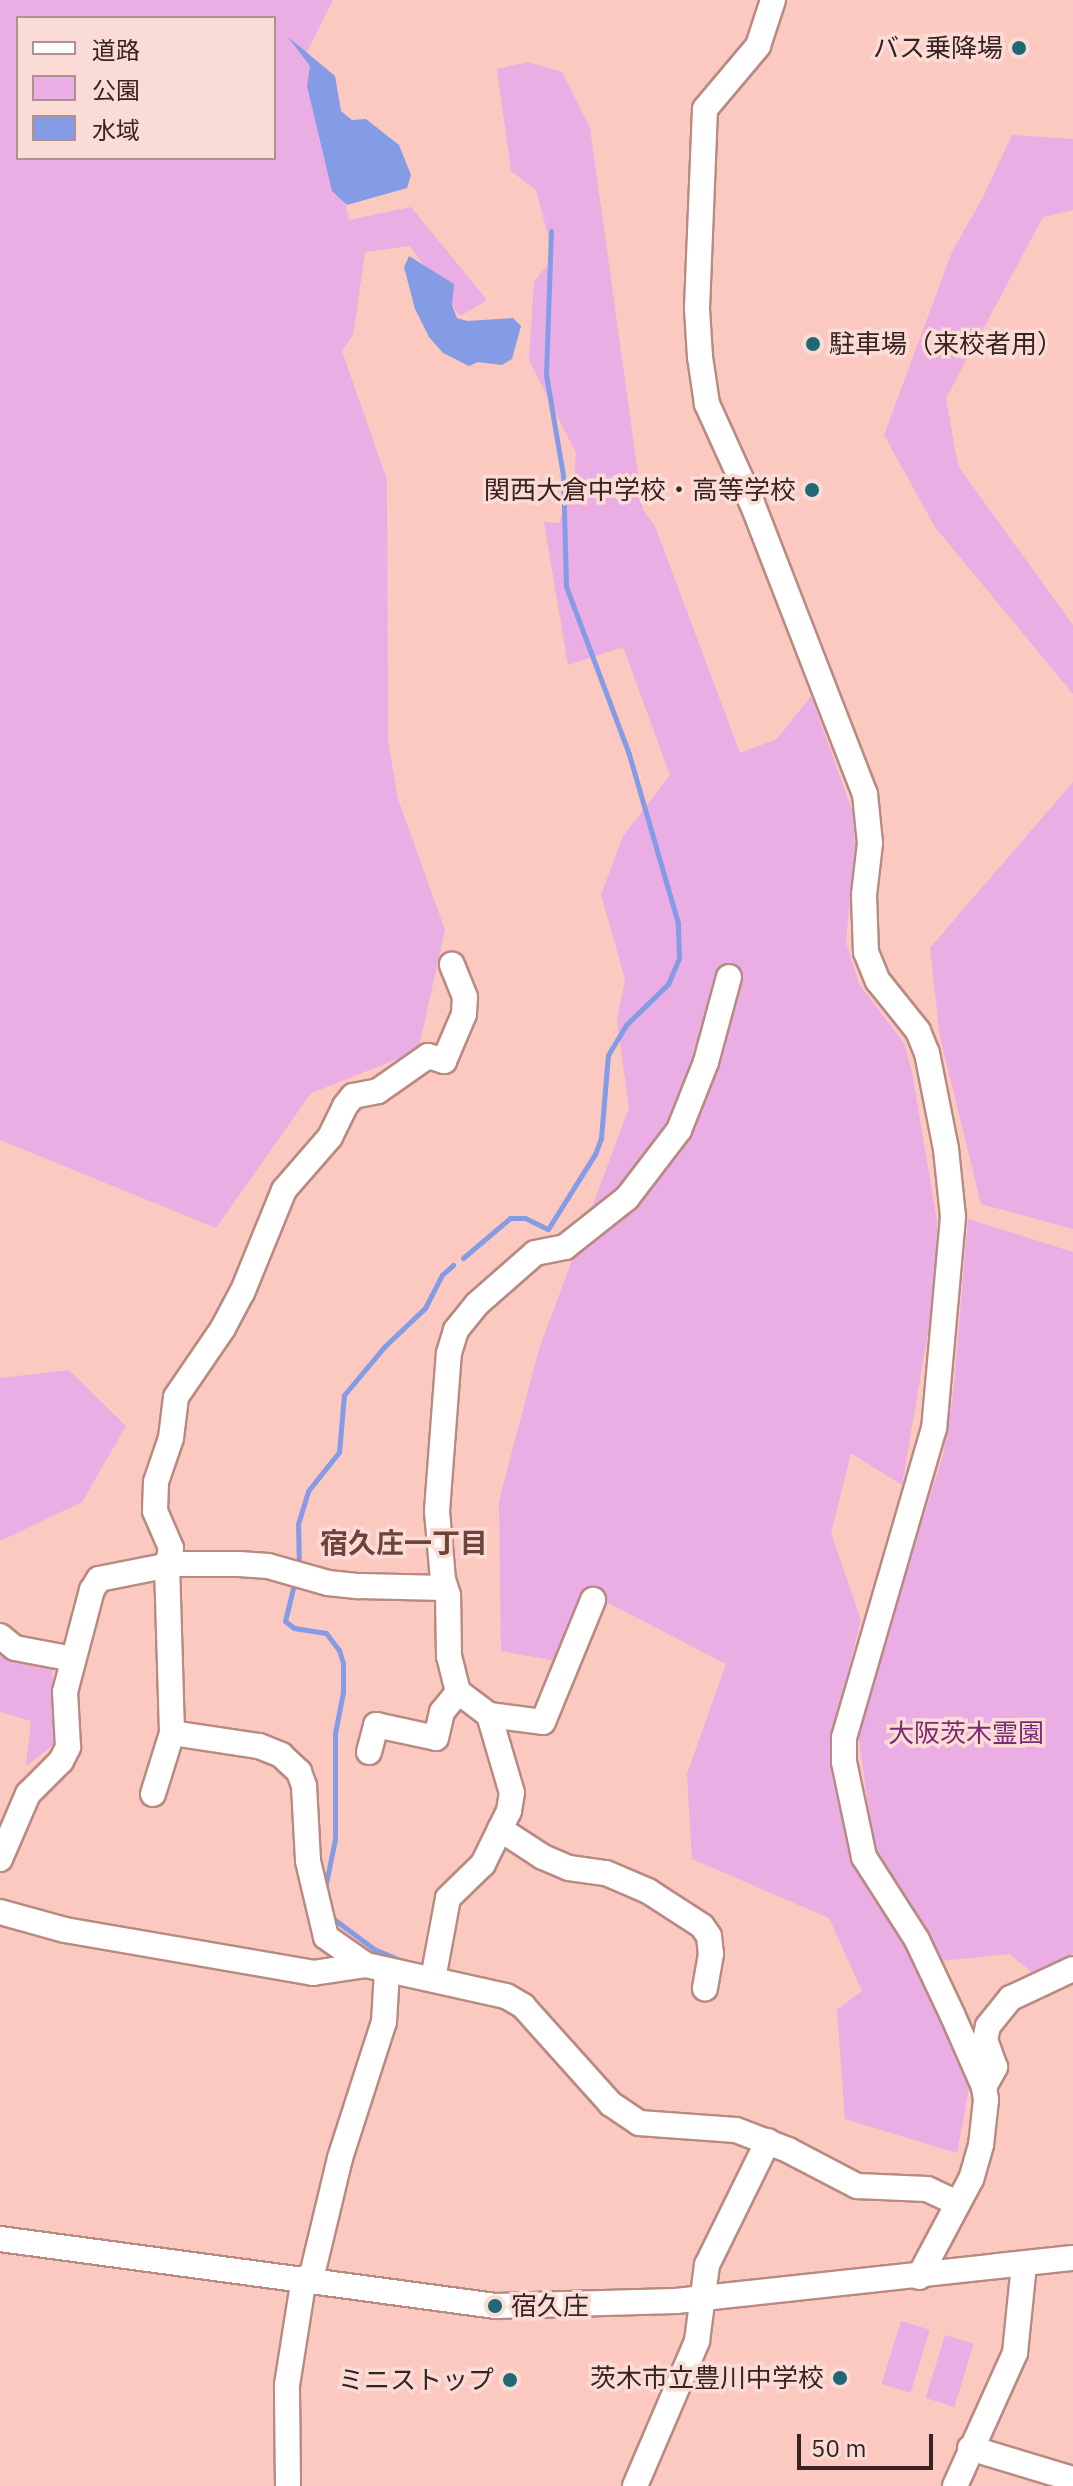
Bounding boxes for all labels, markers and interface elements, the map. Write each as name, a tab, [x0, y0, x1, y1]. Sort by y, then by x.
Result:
legend	[16, 16, 276, 160]
place label: バス乗降場	[873, 32, 1003, 64]
text: 道路	[92, 34, 140, 66]
marker: バス乗降場	[1010, 39, 1028, 57]
text: 公園	[92, 74, 140, 106]
text: 水域	[92, 114, 140, 146]
place label: 駐車場（来校者用）	[829, 328, 1063, 360]
marker: 駐車場（来校者用）	[804, 335, 822, 353]
place label: 関西大倉中学校・高等学校	[484, 474, 796, 506]
marker: 関西大倉中学校・高等学校	[803, 481, 821, 499]
district label: 宿久庄一丁目	[320, 1526, 488, 1560]
park label: 大阪茨木霊園	[888, 1717, 1044, 1749]
place label: 宿久庄	[511, 2290, 589, 2322]
marker: 宿久庄	[486, 2297, 504, 2315]
place label: 茨木市立豊川中学校	[590, 2362, 824, 2394]
place label: ミニストップ	[338, 2364, 494, 2396]
marker: 茨木市立豊川中学校	[831, 2369, 849, 2387]
marker: ミニストップ	[501, 2371, 519, 2389]
scale bar	[801, 2418, 937, 2468]
text: 50 m	[811, 2432, 866, 2464]

